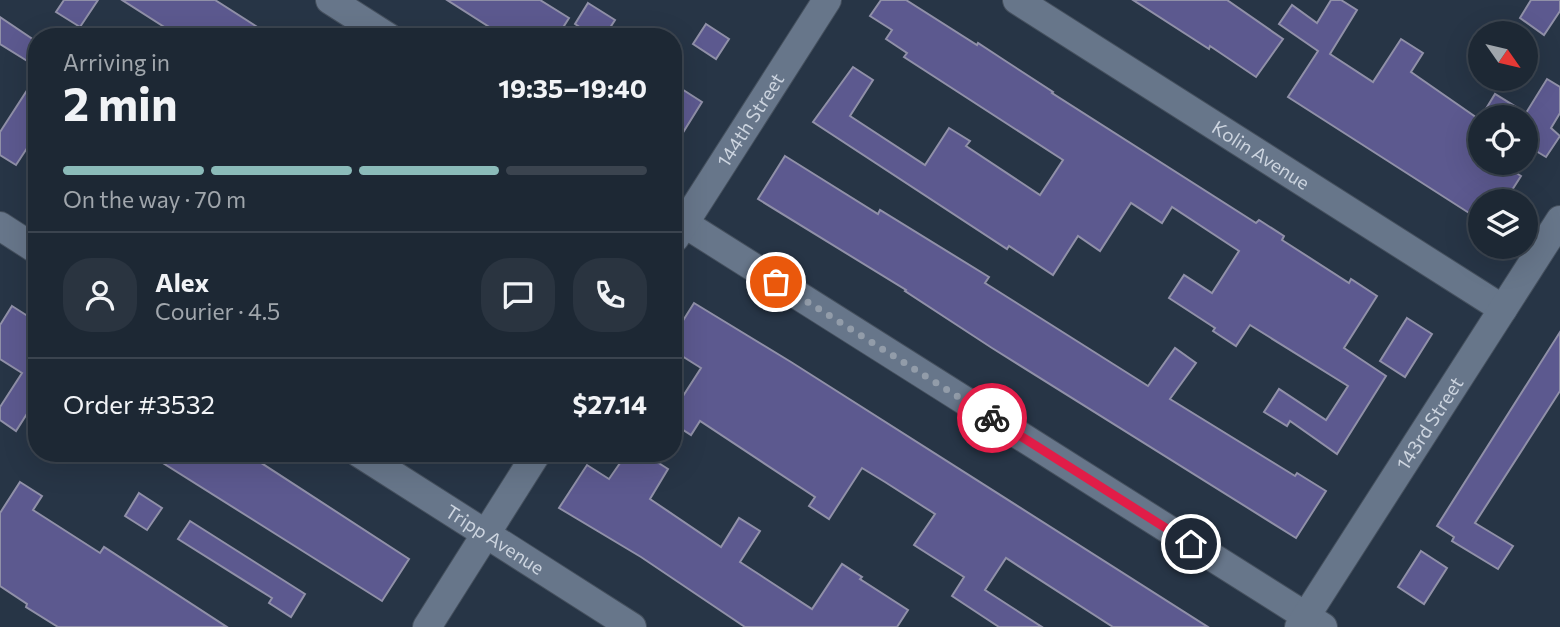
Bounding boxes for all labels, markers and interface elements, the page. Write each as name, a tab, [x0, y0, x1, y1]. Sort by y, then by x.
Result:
north arrow	[1468, 21, 1538, 91]
map controls	[1468, 21, 1538, 259]
text: Arriving in	[63, 48, 170, 76]
street label: 144th Street	[711, 68, 789, 171]
text: 19:35–19:40	[498, 72, 647, 103]
text: 2 min	[63, 74, 178, 130]
button: locate	[1468, 105, 1538, 175]
street label: Kolin Avenue	[1208, 115, 1314, 194]
text: On the way · 70 m	[63, 185, 246, 213]
button: layers	[1468, 189, 1538, 259]
pin	[746, 252, 806, 312]
button: person	[63, 258, 137, 332]
button: chat	[481, 258, 555, 332]
button: phone	[573, 258, 647, 332]
icon: bag	[757, 263, 795, 301]
text: Alex	[155, 266, 209, 297]
text: Courier · 4.5	[155, 297, 280, 325]
street label: 143rd Street	[1391, 372, 1468, 474]
courier	[957, 383, 1027, 453]
text: Order #3532	[63, 388, 215, 419]
text: $27.14	[573, 388, 647, 419]
icon: bike	[973, 399, 1011, 437]
street label: Tripp Avenue	[441, 499, 549, 579]
pin	[1161, 514, 1221, 574]
icon: home	[1172, 525, 1210, 563]

